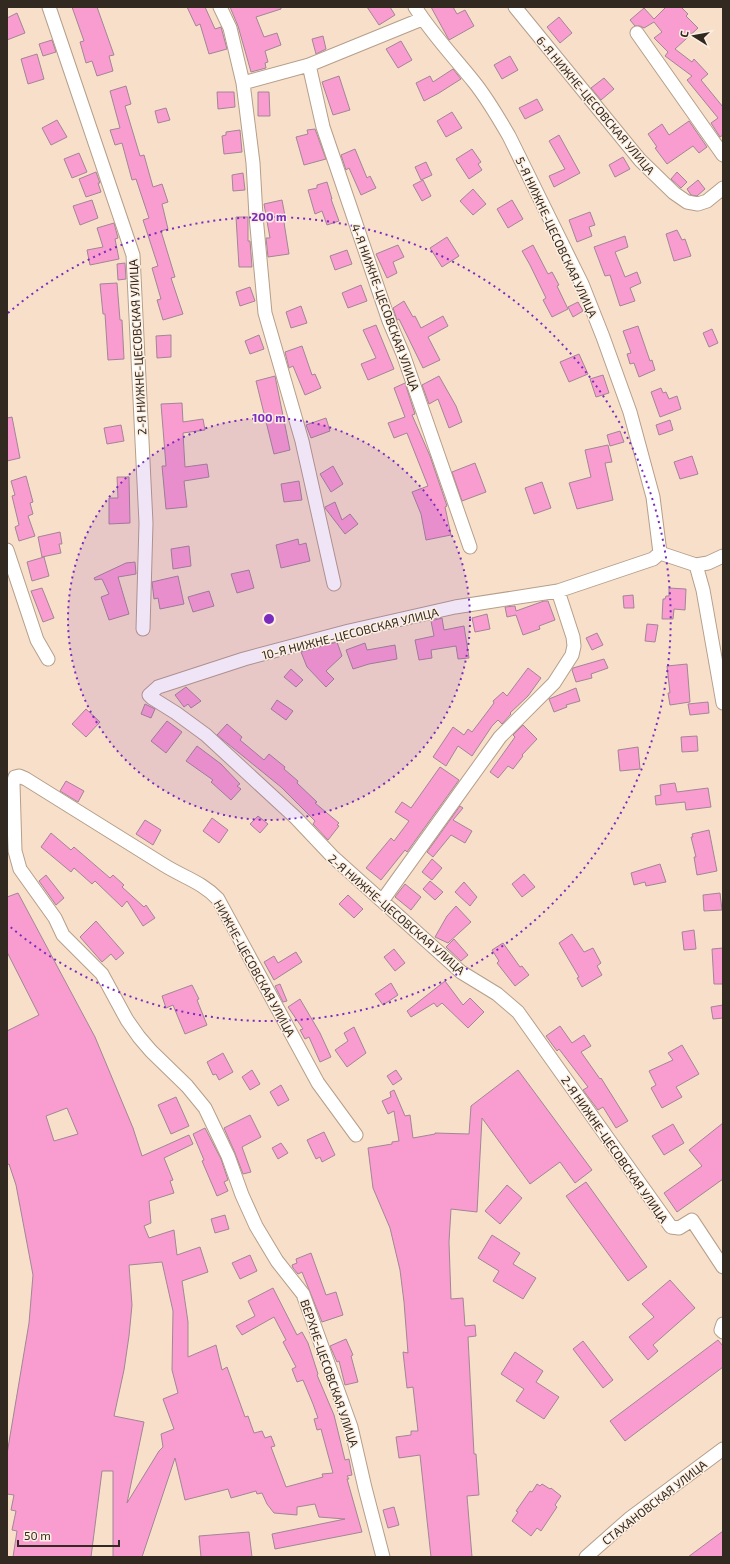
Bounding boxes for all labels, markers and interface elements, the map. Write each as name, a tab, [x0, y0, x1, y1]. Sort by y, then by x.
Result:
north arrow	[674, 16, 714, 56]
text: С	[677, 29, 691, 38]
street label: 6-Я НИЖНЕ-ЦЕСОВСКАЯ УЛИЦА	[534, 33, 658, 177]
street label: 5-Я НИЖНЕ-ЦЕСОВСКАЯ УЛИЦА	[513, 154, 601, 320]
text: 200 m	[251, 209, 287, 223]
street label: 4-Я НИЖНЕ-ЦЕСОВСКАЯ УЛИЦА	[349, 222, 423, 393]
street label: 2-Я НИЖНЕ-ЦЕСОВСКАЯ УЛИЦА	[125, 258, 149, 435]
text: 100 m	[252, 410, 286, 424]
street label: 10-Я НИЖНЕ-ЦЕСОВСКАЯ УЛИЦА	[260, 604, 440, 662]
centre of rings	[262, 612, 276, 626]
street label: 2-Я НИЖНЕ-ЦЕСОВСКАЯ УЛИЦА	[326, 851, 468, 977]
street label: НИЖНЕ-ЦЕСОВСКАЯ УЛИЦА	[212, 897, 299, 1039]
street label: 2-Я НИЖНЕ-ЦЕСОВСКАЯ УЛИЦА	[559, 1073, 672, 1226]
street label: ВЕРХНЕ-ЦЕСОВСКАЯ УЛИЦА	[298, 1297, 362, 1449]
street label: СТАХАНОВСКАЯ УЛИЦА	[599, 1456, 710, 1547]
scale bar	[18, 1522, 119, 1548]
text: 50 m	[24, 1528, 51, 1542]

